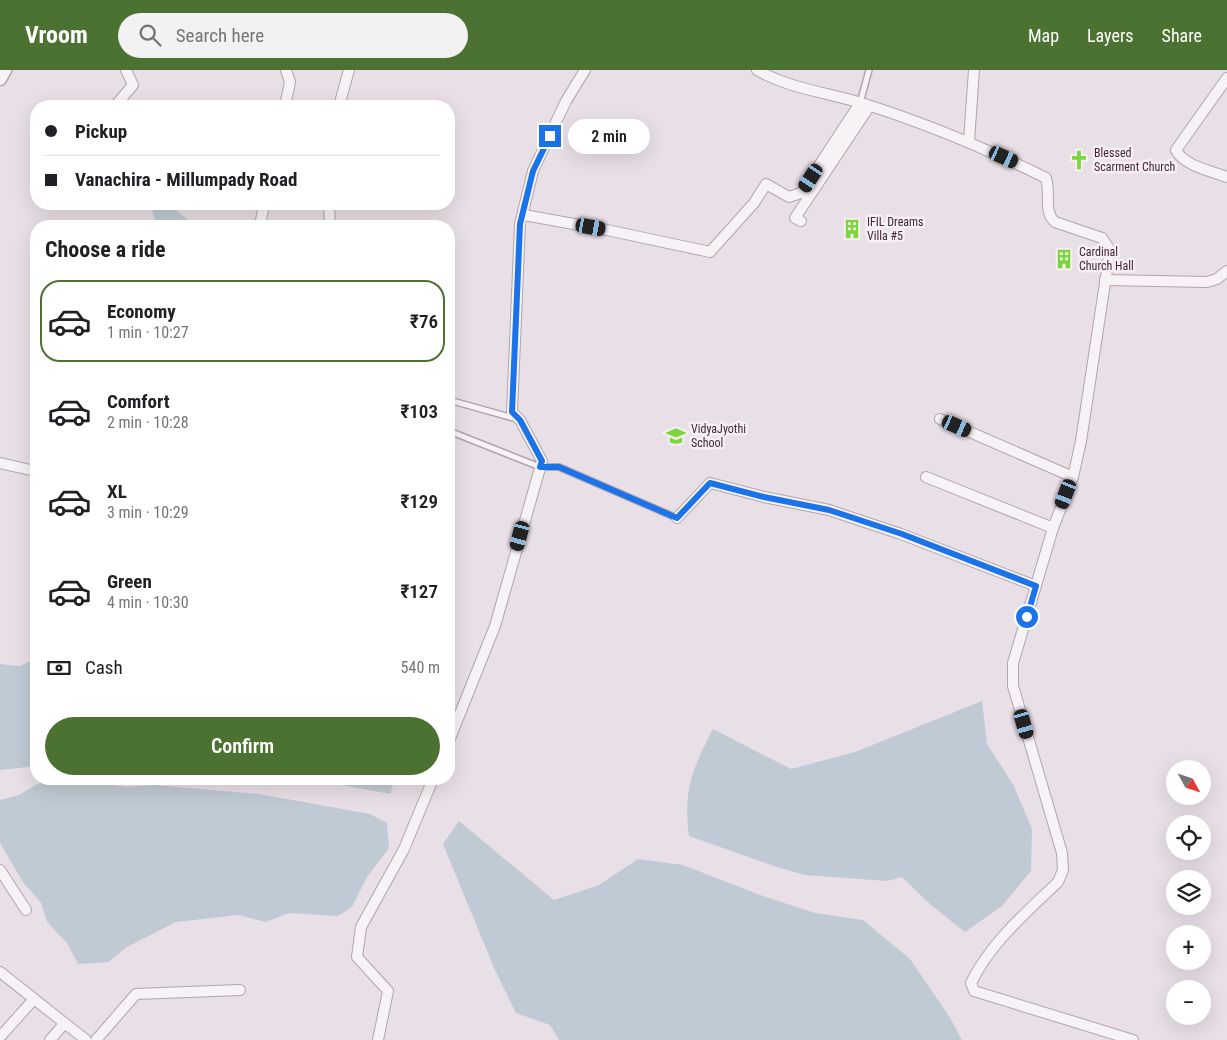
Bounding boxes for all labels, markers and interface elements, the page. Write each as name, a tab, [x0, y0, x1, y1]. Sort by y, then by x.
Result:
search box	[118, 13, 468, 58]
text: Vroom	[25, 21, 88, 49]
icon: search	[136, 21, 164, 49]
text: Search here	[176, 24, 264, 47]
text: Map	[1028, 25, 1059, 46]
text: Layers	[1087, 25, 1134, 46]
text: Share	[1162, 25, 1202, 46]
callout: 2 min	[568, 118, 650, 154]
text: Pickup	[75, 120, 127, 143]
route end	[539, 125, 561, 147]
text: 2 min	[591, 127, 627, 146]
car	[987, 144, 1020, 170]
place label: Blessed Scarment Church	[1094, 146, 1175, 174]
church icon: Blessed Scarment Church	[1068, 149, 1090, 171]
car	[796, 161, 825, 195]
text: Vanachira - Millumpady Road	[75, 168, 297, 191]
place label: IFIL Dreams Villa #5	[867, 215, 924, 243]
car	[574, 217, 607, 237]
building icon: IFIL Dreams Villa #5	[841, 218, 863, 240]
text: Choose a ride	[45, 237, 166, 262]
place label: Cardinal Church Hall	[1079, 245, 1134, 273]
building icon: Cardinal Church Hall	[1053, 248, 1075, 270]
icon: car	[47, 299, 92, 344]
text: Economy	[107, 300, 176, 323]
text: ₹76	[410, 310, 438, 333]
text: 1 min · 10:27	[107, 323, 189, 342]
icon: car	[47, 389, 92, 434]
text: Comfort	[107, 390, 170, 413]
text: ₹103	[400, 400, 438, 423]
text: 2 min · 10:28	[107, 413, 189, 432]
car	[940, 413, 973, 439]
place label: VidyaJyothi School	[691, 422, 746, 450]
school or university icon: VidyaJyothi School	[665, 425, 687, 447]
car	[1053, 477, 1078, 511]
icon: car	[47, 479, 92, 524]
text: XL	[107, 480, 127, 503]
text: ₹129	[400, 490, 438, 513]
text: 3 min · 10:29	[107, 503, 189, 522]
car	[508, 520, 531, 552]
icon: car	[47, 569, 92, 614]
text: Green	[107, 570, 152, 593]
text: ₹127	[400, 580, 438, 603]
text: 4 min · 10:30	[107, 593, 189, 612]
route start	[1016, 606, 1038, 628]
icon: cash	[45, 654, 73, 682]
text: Cash	[85, 656, 123, 679]
text: 540 m	[401, 658, 440, 677]
car	[1012, 708, 1035, 740]
button: Confirm	[45, 717, 440, 775]
north arrow	[1166, 760, 1211, 805]
map controls	[1166, 760, 1211, 1025]
button: locate	[1166, 815, 1211, 860]
button: layers	[1166, 870, 1211, 915]
button: +	[1166, 925, 1211, 970]
button: −	[1166, 980, 1211, 1025]

